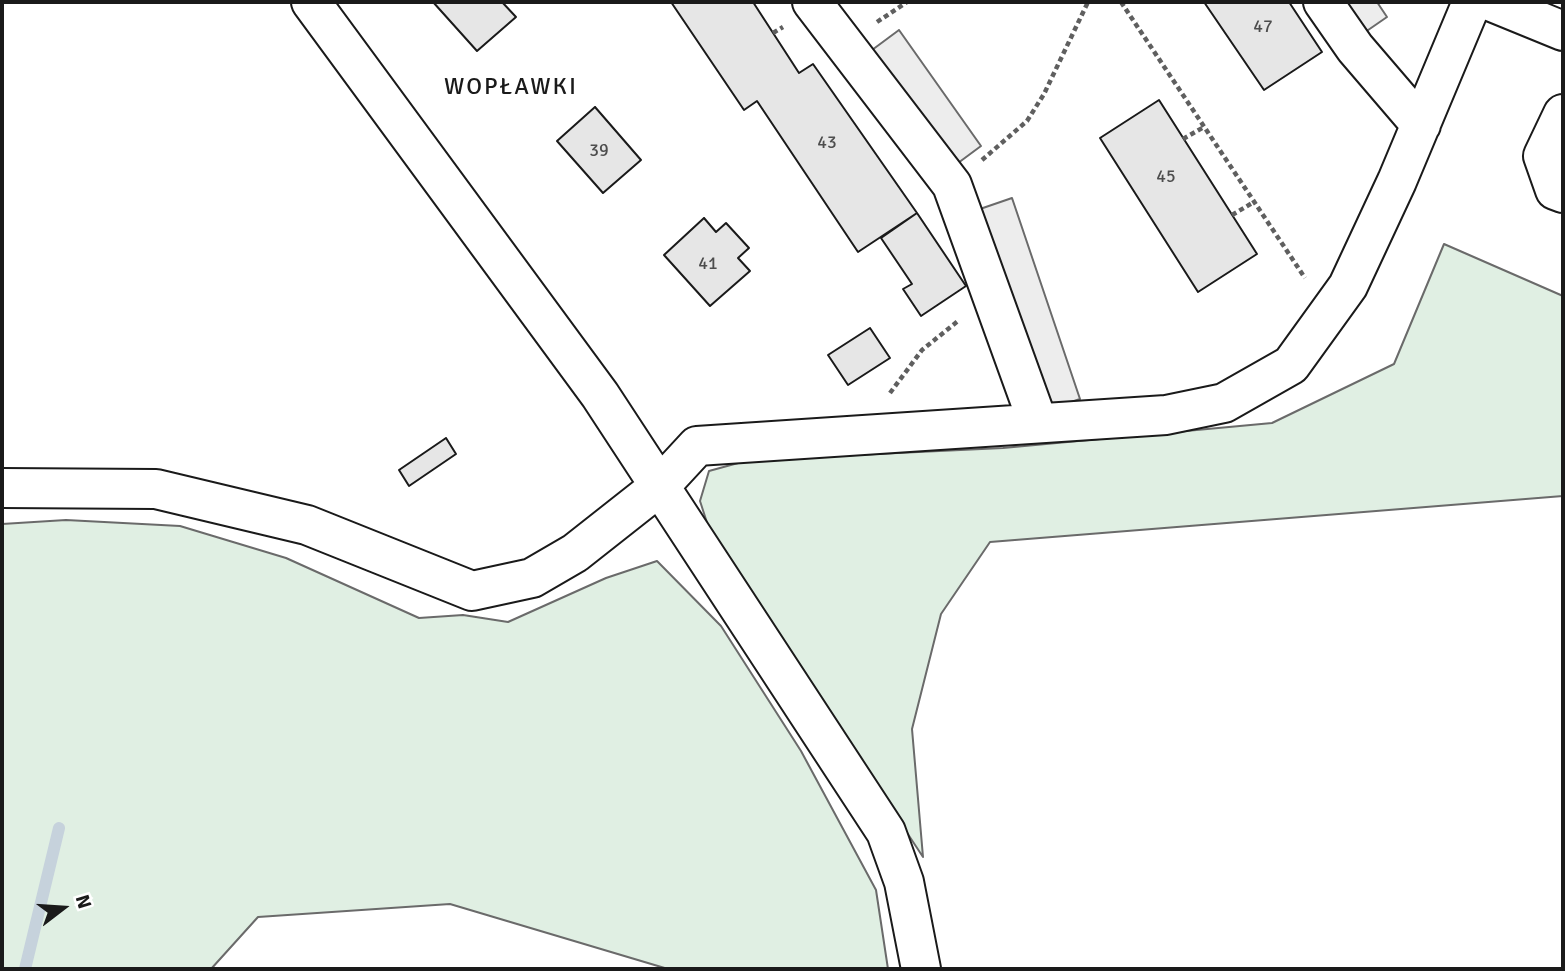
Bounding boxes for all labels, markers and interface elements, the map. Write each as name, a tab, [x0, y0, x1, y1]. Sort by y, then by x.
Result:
house number: 47	[1253, 16, 1273, 38]
district label: WOPŁAWKI	[445, 74, 577, 102]
house number: 43	[817, 132, 837, 154]
house number: 39	[589, 140, 609, 162]
house number: 45	[1156, 166, 1176, 188]
house number: 41	[698, 253, 718, 275]
north arrow	[28, 873, 98, 943]
text: N	[70, 892, 96, 912]

